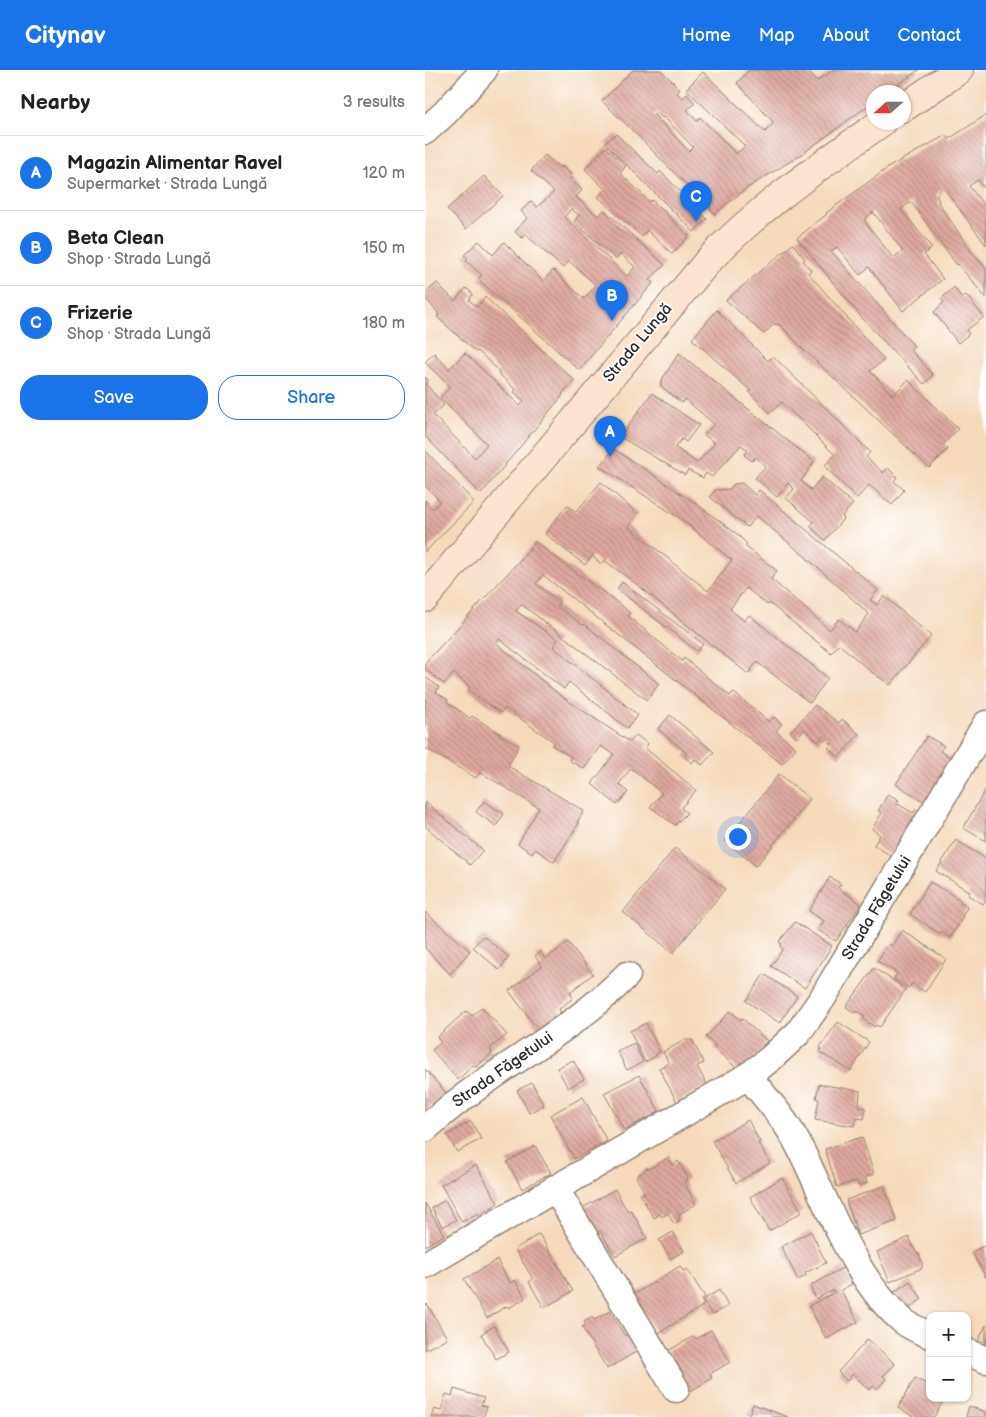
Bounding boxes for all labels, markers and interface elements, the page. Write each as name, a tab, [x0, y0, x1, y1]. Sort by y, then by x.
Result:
text: Citynav	[25, 21, 106, 50]
text: Home	[682, 25, 731, 46]
text: Map	[759, 25, 795, 46]
text: About	[823, 25, 870, 46]
text: Contact	[898, 25, 961, 46]
north arrow	[866, 85, 911, 130]
text: Nearby	[20, 90, 90, 115]
text: 3 results	[343, 93, 405, 112]
text: Magazin Alimentar Ravel	[67, 152, 282, 175]
text: A	[31, 164, 41, 183]
text: 120 m	[362, 164, 405, 183]
text: Supermarket · Strada Lungă	[67, 175, 267, 194]
pin: C	[680, 181, 712, 222]
text: Beta Clean	[67, 227, 164, 250]
text: B	[30, 239, 42, 258]
text: 150 m	[363, 239, 405, 258]
text: Shop · Strada Lungă	[67, 250, 211, 269]
pin: B	[596, 280, 628, 321]
street label: Strada Lungă	[600, 300, 676, 386]
text: Frizerie	[67, 302, 133, 325]
text: C	[30, 314, 42, 333]
text: 180 m	[363, 314, 405, 333]
text: Shop · Strada Lungă	[67, 325, 211, 344]
button: Save	[20, 375, 208, 420]
button: Share	[218, 375, 405, 420]
pin: A	[594, 416, 626, 457]
your location	[725, 824, 751, 850]
street label: Strada Făgetului	[838, 852, 916, 964]
street label: Strada Făgetului	[449, 1028, 557, 1112]
map controls	[926, 1312, 971, 1402]
button: +	[926, 1312, 971, 1357]
button: −	[926, 1357, 971, 1402]

